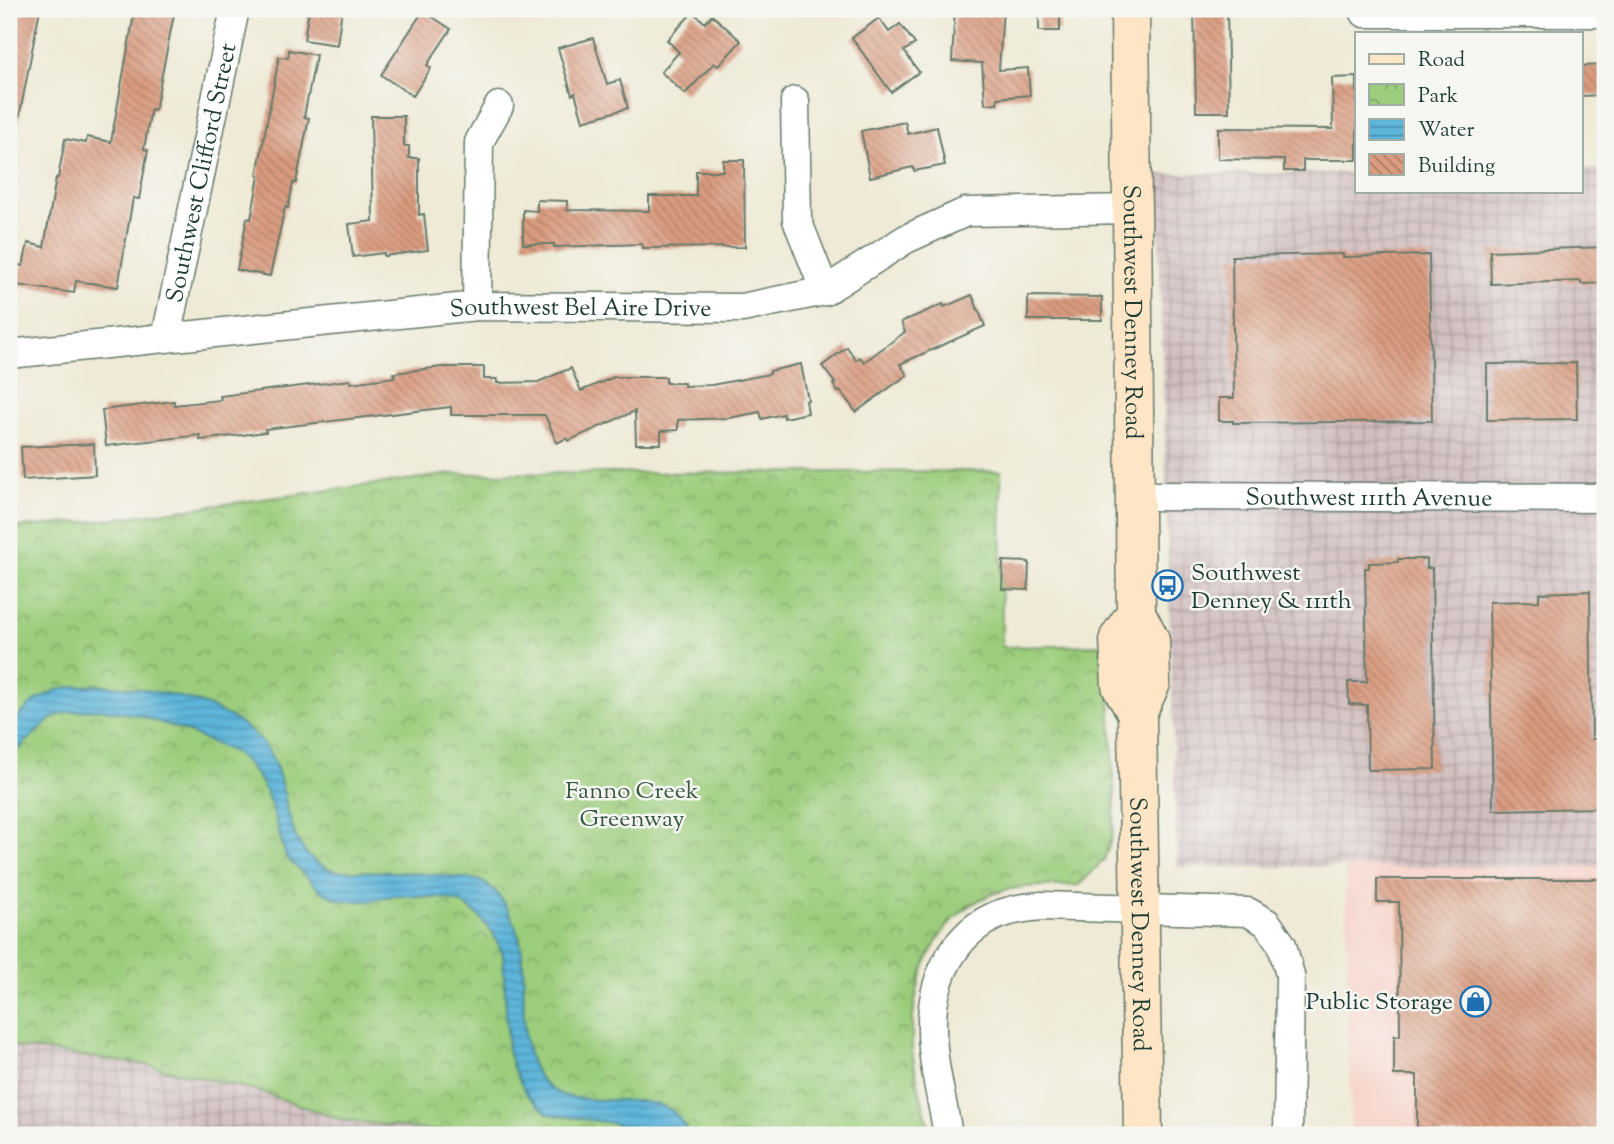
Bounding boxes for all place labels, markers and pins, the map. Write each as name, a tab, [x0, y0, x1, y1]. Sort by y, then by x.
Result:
place label: Southwest Denney & 111th	[1191, 557, 1352, 619]
bus stop icon: Southwest Denney & 111th	[1151, 569, 1185, 603]
shop icon: Public Storage	[1459, 984, 1493, 1018]
place label: Public Storage	[1306, 986, 1453, 1020]

